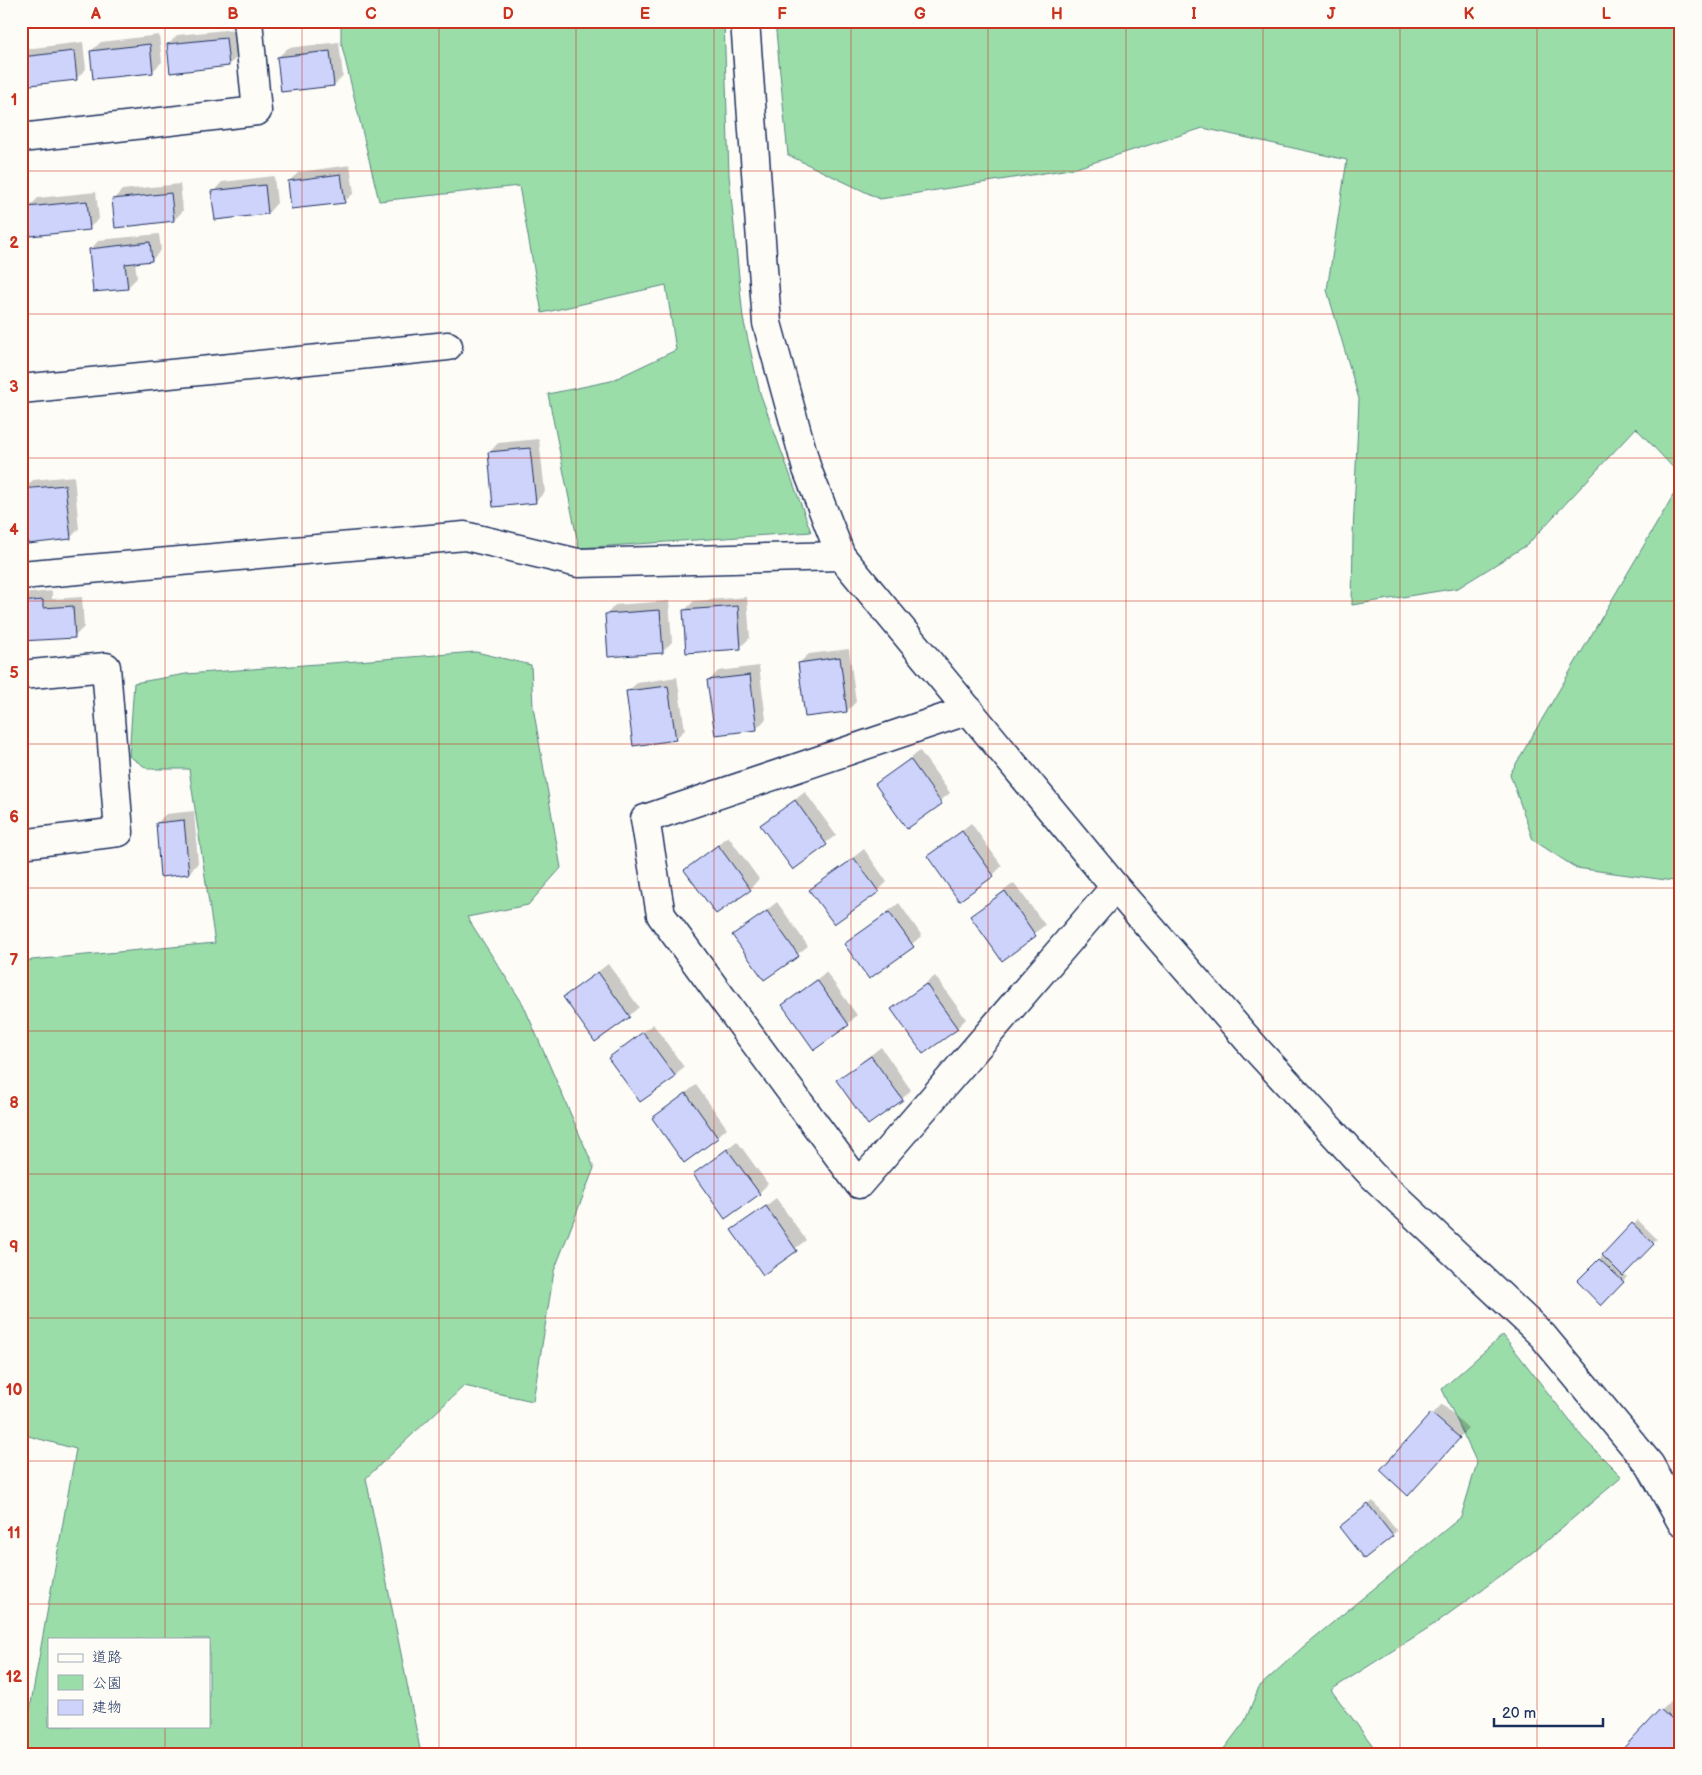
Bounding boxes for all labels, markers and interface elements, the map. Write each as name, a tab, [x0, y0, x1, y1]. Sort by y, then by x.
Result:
text: A	[90, 5, 101, 24]
text: B	[227, 5, 239, 24]
text: C	[365, 5, 377, 24]
text: D	[502, 5, 514, 24]
text: E	[640, 5, 650, 24]
text: F	[777, 5, 787, 24]
text: G	[914, 5, 926, 24]
text: H	[1051, 5, 1063, 24]
text: I	[1191, 5, 1197, 24]
text: J	[1327, 5, 1336, 24]
text: K	[1464, 5, 1475, 24]
text: L	[1601, 5, 1611, 24]
text: 1	[11, 91, 17, 110]
text: 2	[9, 234, 19, 253]
text: 3	[9, 378, 19, 397]
text: 4	[9, 521, 19, 540]
text: 5	[9, 664, 19, 683]
text: 6	[9, 808, 19, 827]
text: 7	[10, 951, 19, 970]
text: 8	[9, 1094, 19, 1113]
text: 9	[9, 1238, 19, 1257]
text: 10	[6, 1381, 22, 1400]
text: 11	[7, 1524, 21, 1543]
legend	[48, 1638, 210, 1728]
text: 道路	[92, 1648, 122, 1667]
text: 12	[6, 1668, 23, 1687]
text: 公園	[92, 1674, 122, 1693]
scale bar	[1494, 1695, 1603, 1727]
text: 建物	[92, 1698, 122, 1717]
text: 20 m	[1502, 1704, 1536, 1723]

